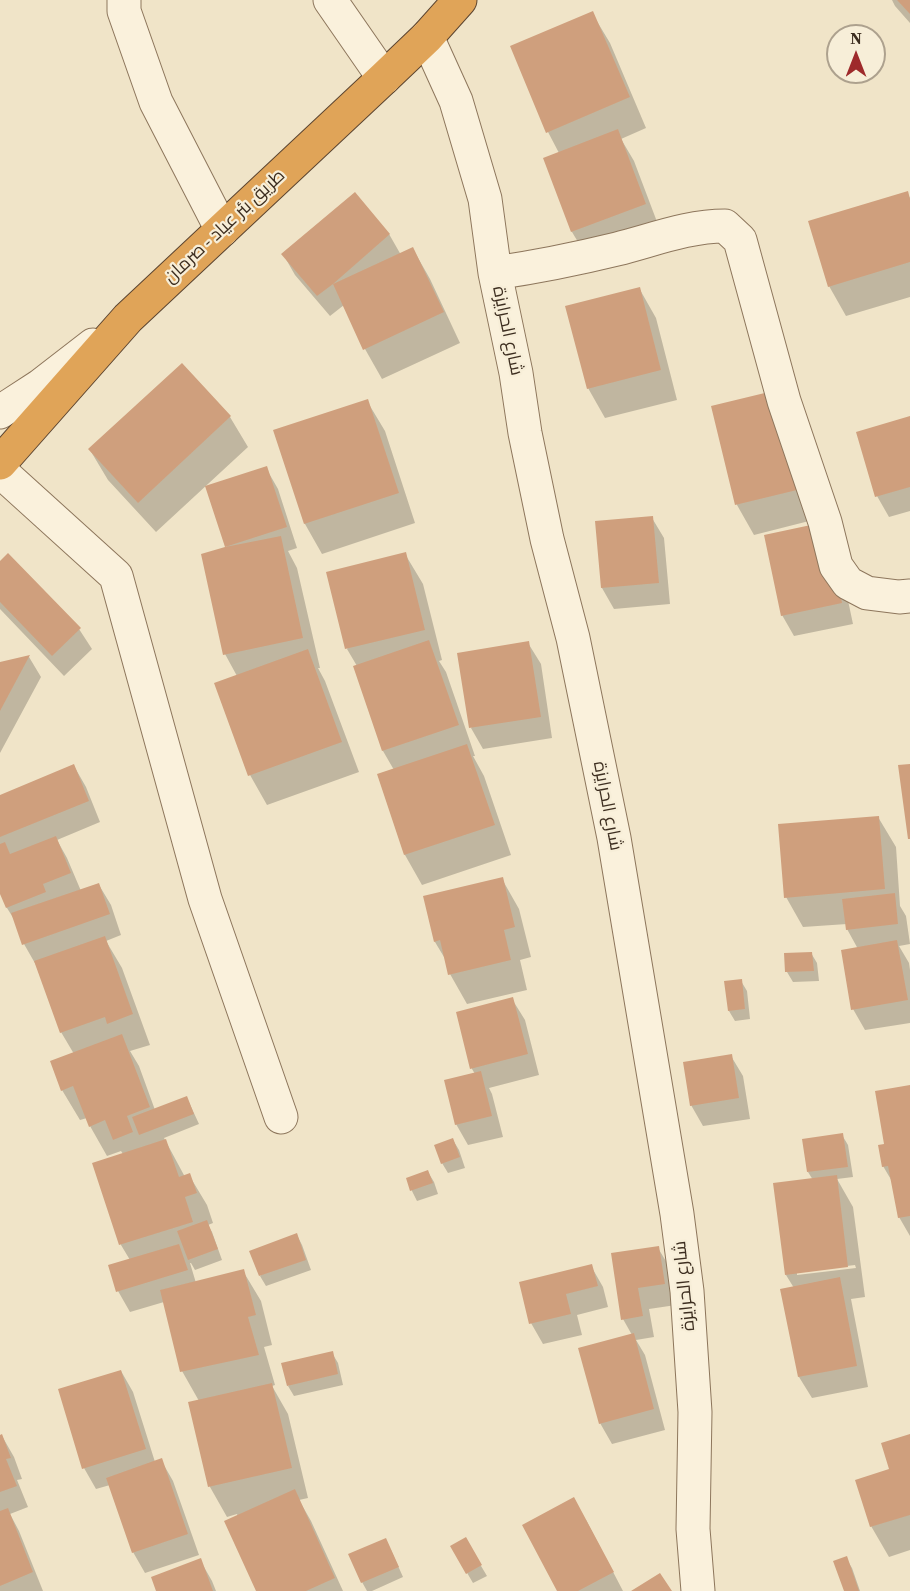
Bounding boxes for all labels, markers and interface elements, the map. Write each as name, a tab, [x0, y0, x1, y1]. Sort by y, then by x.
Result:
north arrow	[826, 24, 886, 84]
text: N	[850, 27, 862, 49]
street label: طريق بئر عياد - صرمان	[160, 165, 290, 289]
street label: شارع الحرايزة	[487, 284, 527, 378]
street label: شارع الحرايزة	[588, 759, 626, 853]
street label: شارع الحرايزة	[670, 1240, 700, 1332]

